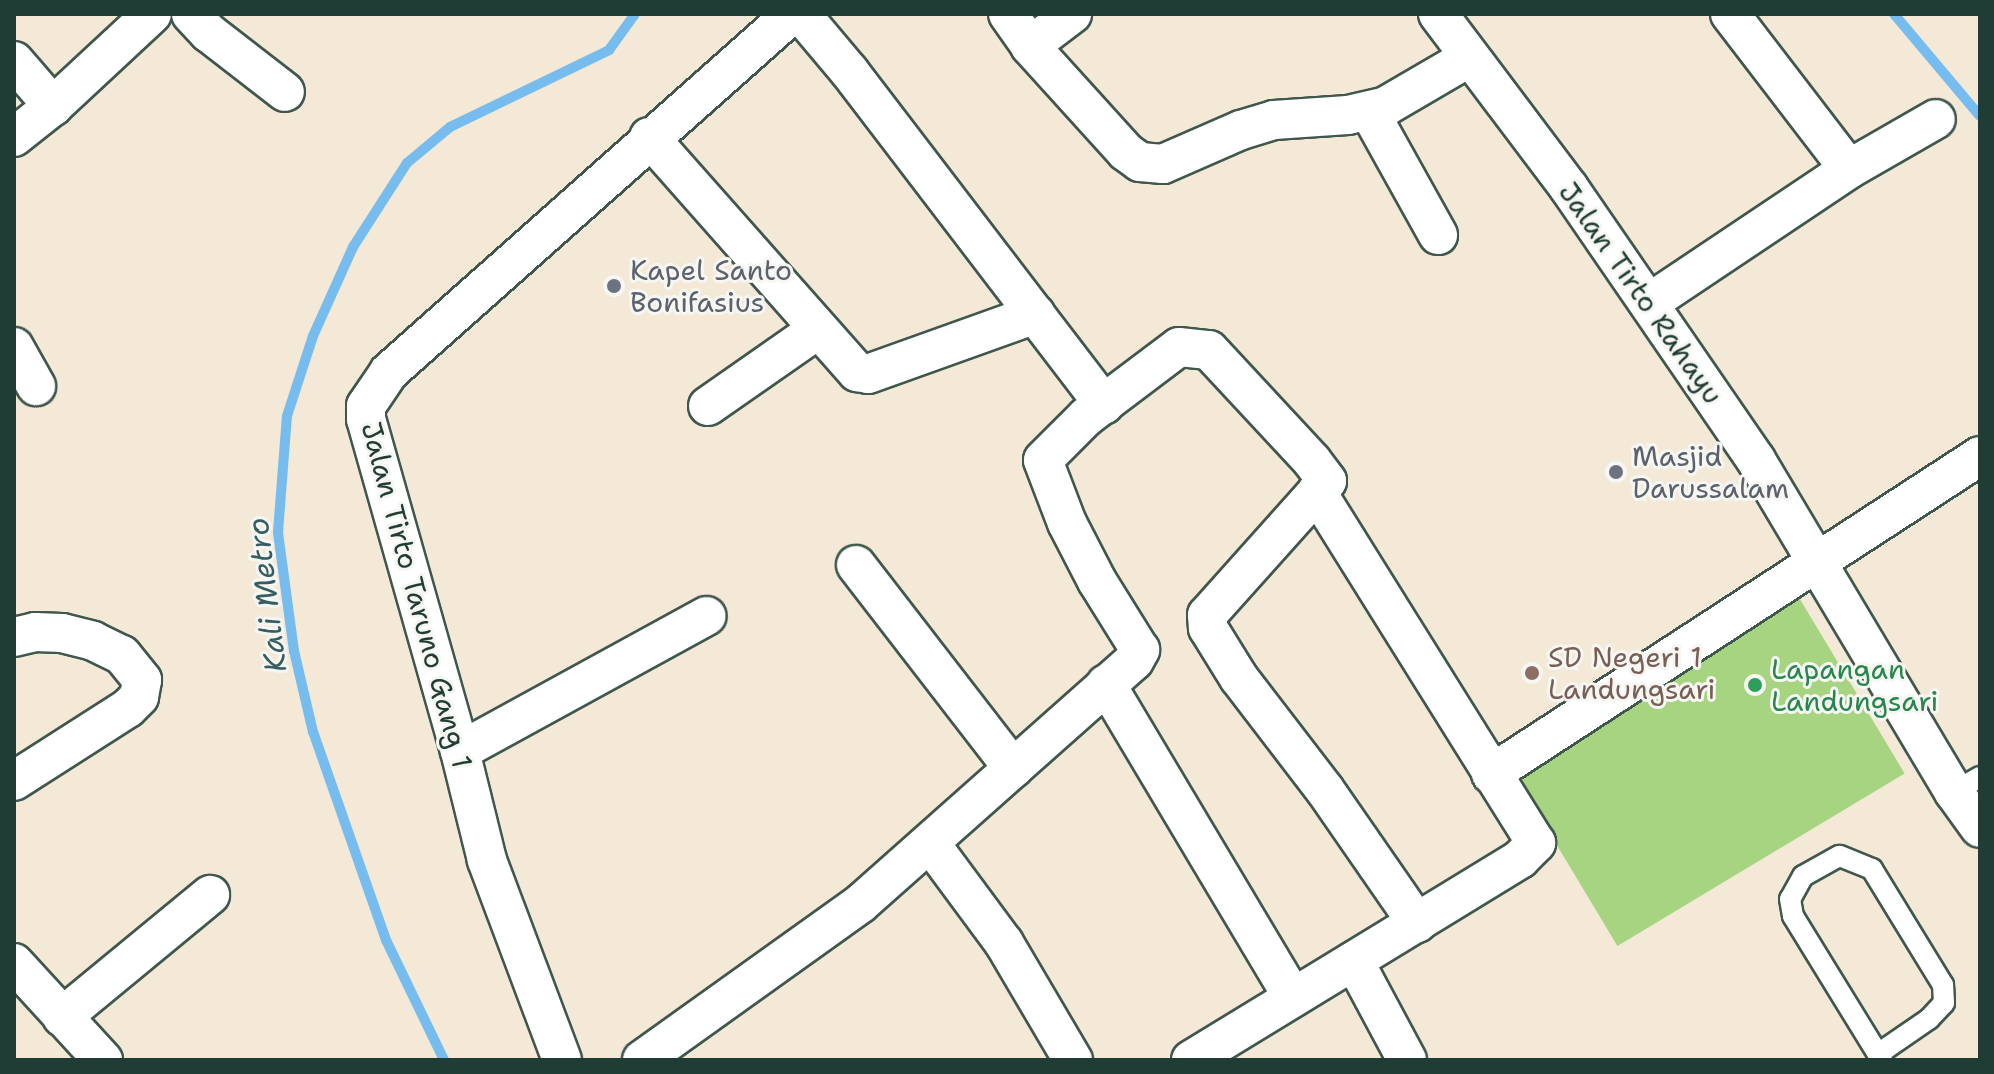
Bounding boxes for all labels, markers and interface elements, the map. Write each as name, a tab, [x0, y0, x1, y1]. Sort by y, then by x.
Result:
street label: Jalan Tirto Rahayu	[1552, 176, 1730, 410]
place label: Kapel Santo Bonifasius	[630, 253, 792, 319]
marker: Kapel Santo Bonifasius	[605, 277, 623, 295]
street label: Jalan Tirto Taruno Gang 1	[355, 418, 479, 772]
place label: Masjid Darussalam	[1632, 439, 1789, 505]
marker: Masjid Darussalam	[1607, 463, 1625, 481]
water label: Kali Metro	[240, 516, 294, 674]
place label: SD Negeri 1 Landungsari	[1548, 640, 1715, 706]
place label: Lapangan Landungsari	[1771, 652, 1938, 718]
marker: SD Negeri 1 Landungsari	[1523, 664, 1541, 682]
marker: Lapangan Landungsari	[1746, 676, 1764, 694]

